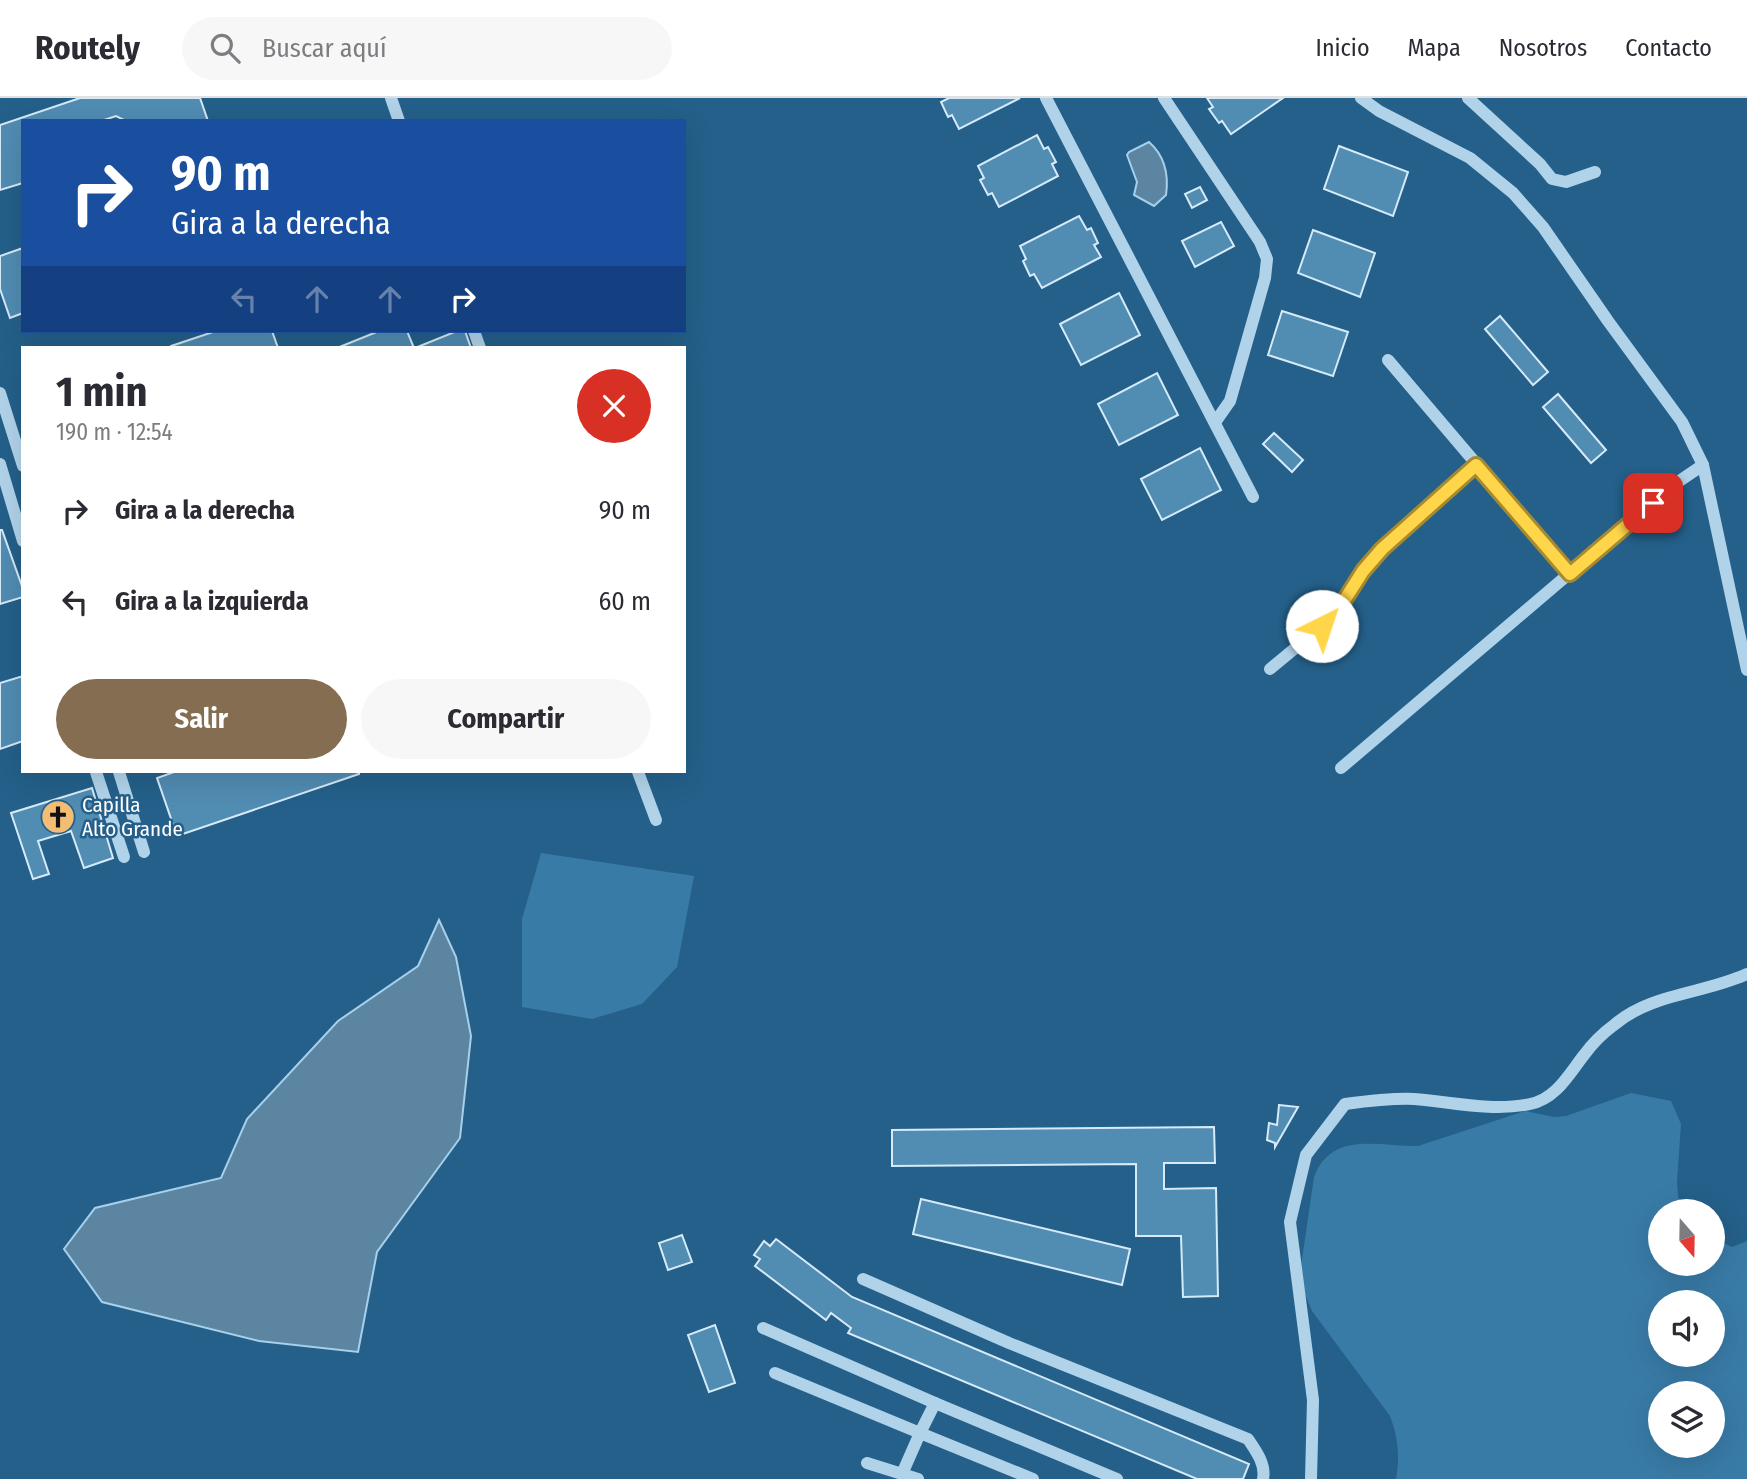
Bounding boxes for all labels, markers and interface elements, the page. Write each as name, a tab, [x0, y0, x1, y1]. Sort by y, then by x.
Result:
search box	[182, 17, 672, 80]
text: Routely	[35, 28, 140, 68]
icon: search	[206, 29, 244, 67]
text: Buscar aquí	[262, 33, 387, 64]
text: Inicio	[1316, 34, 1370, 62]
text: Mapa	[1408, 34, 1461, 62]
text: Nosotros	[1499, 34, 1587, 62]
text: Contacto	[1625, 34, 1712, 62]
text: 90 m	[171, 144, 271, 203]
icon: right	[56, 147, 147, 238]
text: Gira a la derecha	[171, 204, 391, 242]
icon: left	[225, 280, 263, 318]
icon: ahead	[298, 280, 336, 318]
icon: ahead	[371, 280, 409, 318]
icon: right	[444, 280, 482, 318]
text: 1 min	[56, 367, 147, 417]
button: close	[577, 369, 651, 443]
text: 190 m · 12:54	[56, 418, 173, 446]
pin	[1623, 473, 1683, 533]
icon: arrive	[1634, 484, 1672, 522]
icon: right	[56, 492, 94, 530]
text: Gira a la derecha	[115, 495, 295, 526]
text: 90 m	[599, 495, 651, 526]
icon: left	[56, 583, 94, 621]
text: Gira a la izquierda	[115, 586, 309, 617]
text: 60 m	[598, 586, 651, 617]
position arrow	[1285, 589, 1359, 663]
button: Salir	[56, 679, 347, 759]
button: Compartir	[361, 679, 651, 759]
place label: Capilla Alto Grande	[82, 792, 183, 842]
church icon: Capilla Alto Grande	[39, 798, 77, 836]
north arrow	[1648, 1199, 1726, 1276]
map controls	[1648, 1199, 1725, 1458]
button: sound	[1648, 1290, 1725, 1367]
button: layers	[1648, 1381, 1725, 1458]

